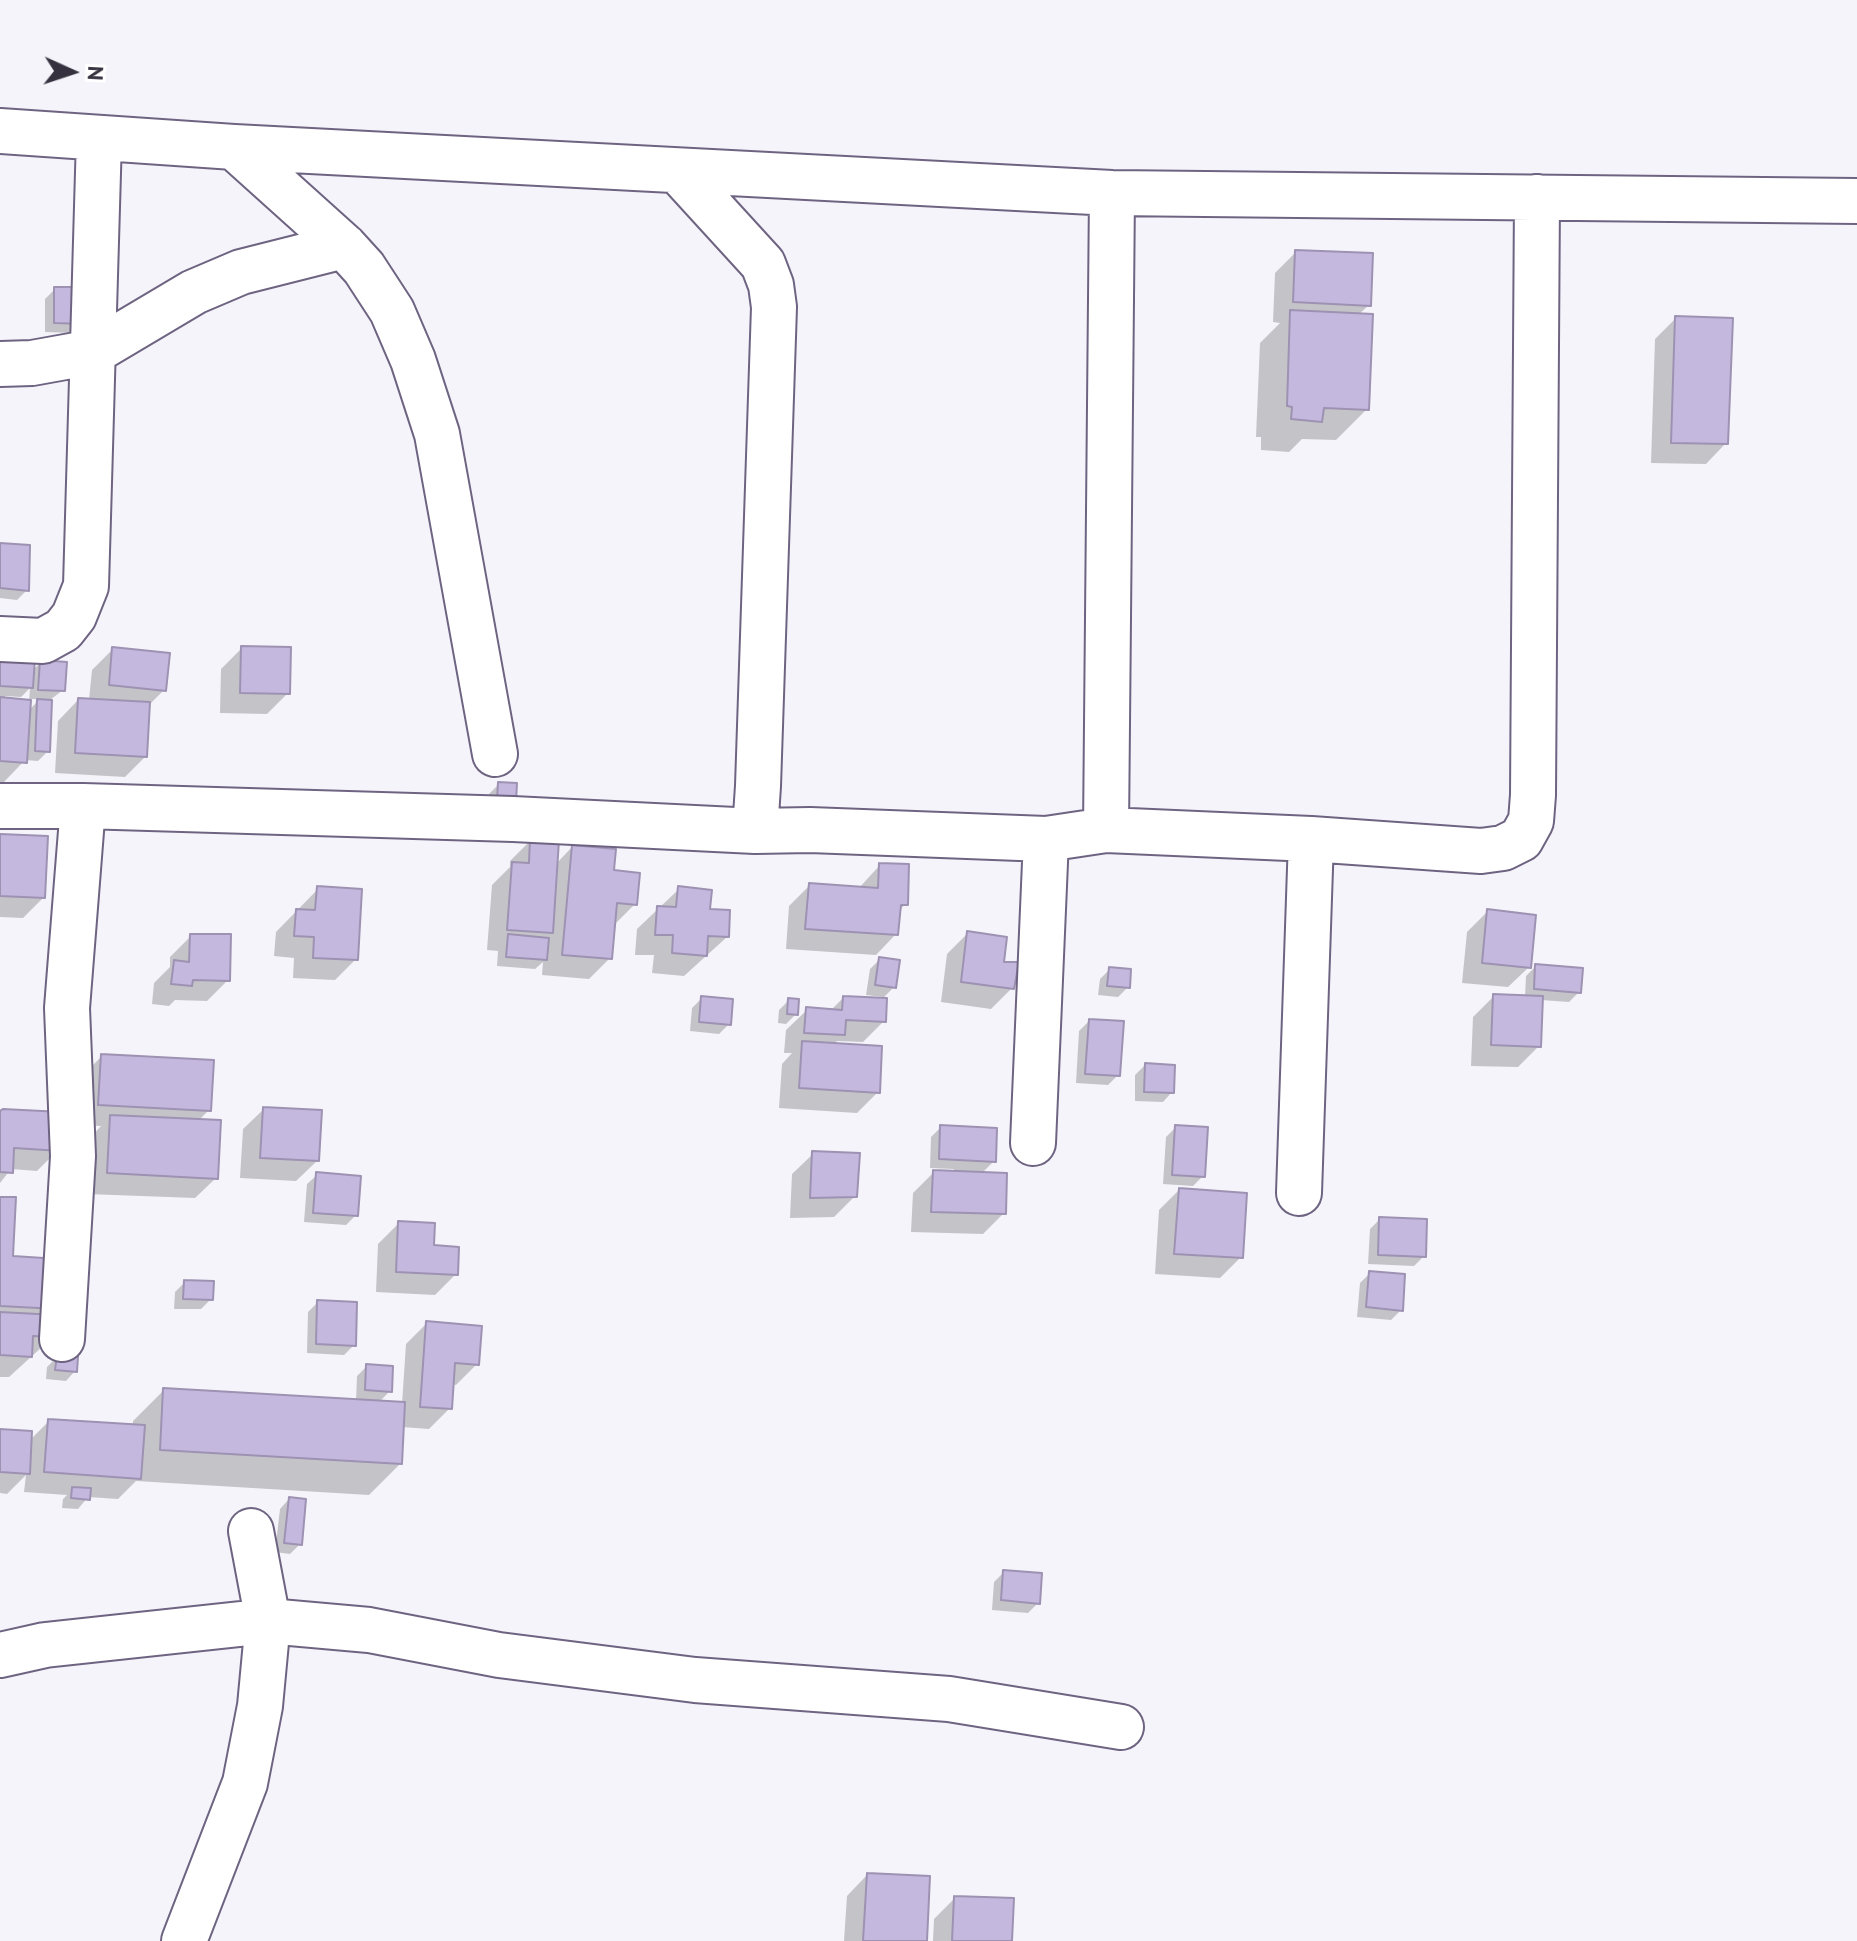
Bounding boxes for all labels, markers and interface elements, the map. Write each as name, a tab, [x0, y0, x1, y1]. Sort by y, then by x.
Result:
north arrow	[32, 32, 112, 112]
text: N	[82, 65, 110, 81]

